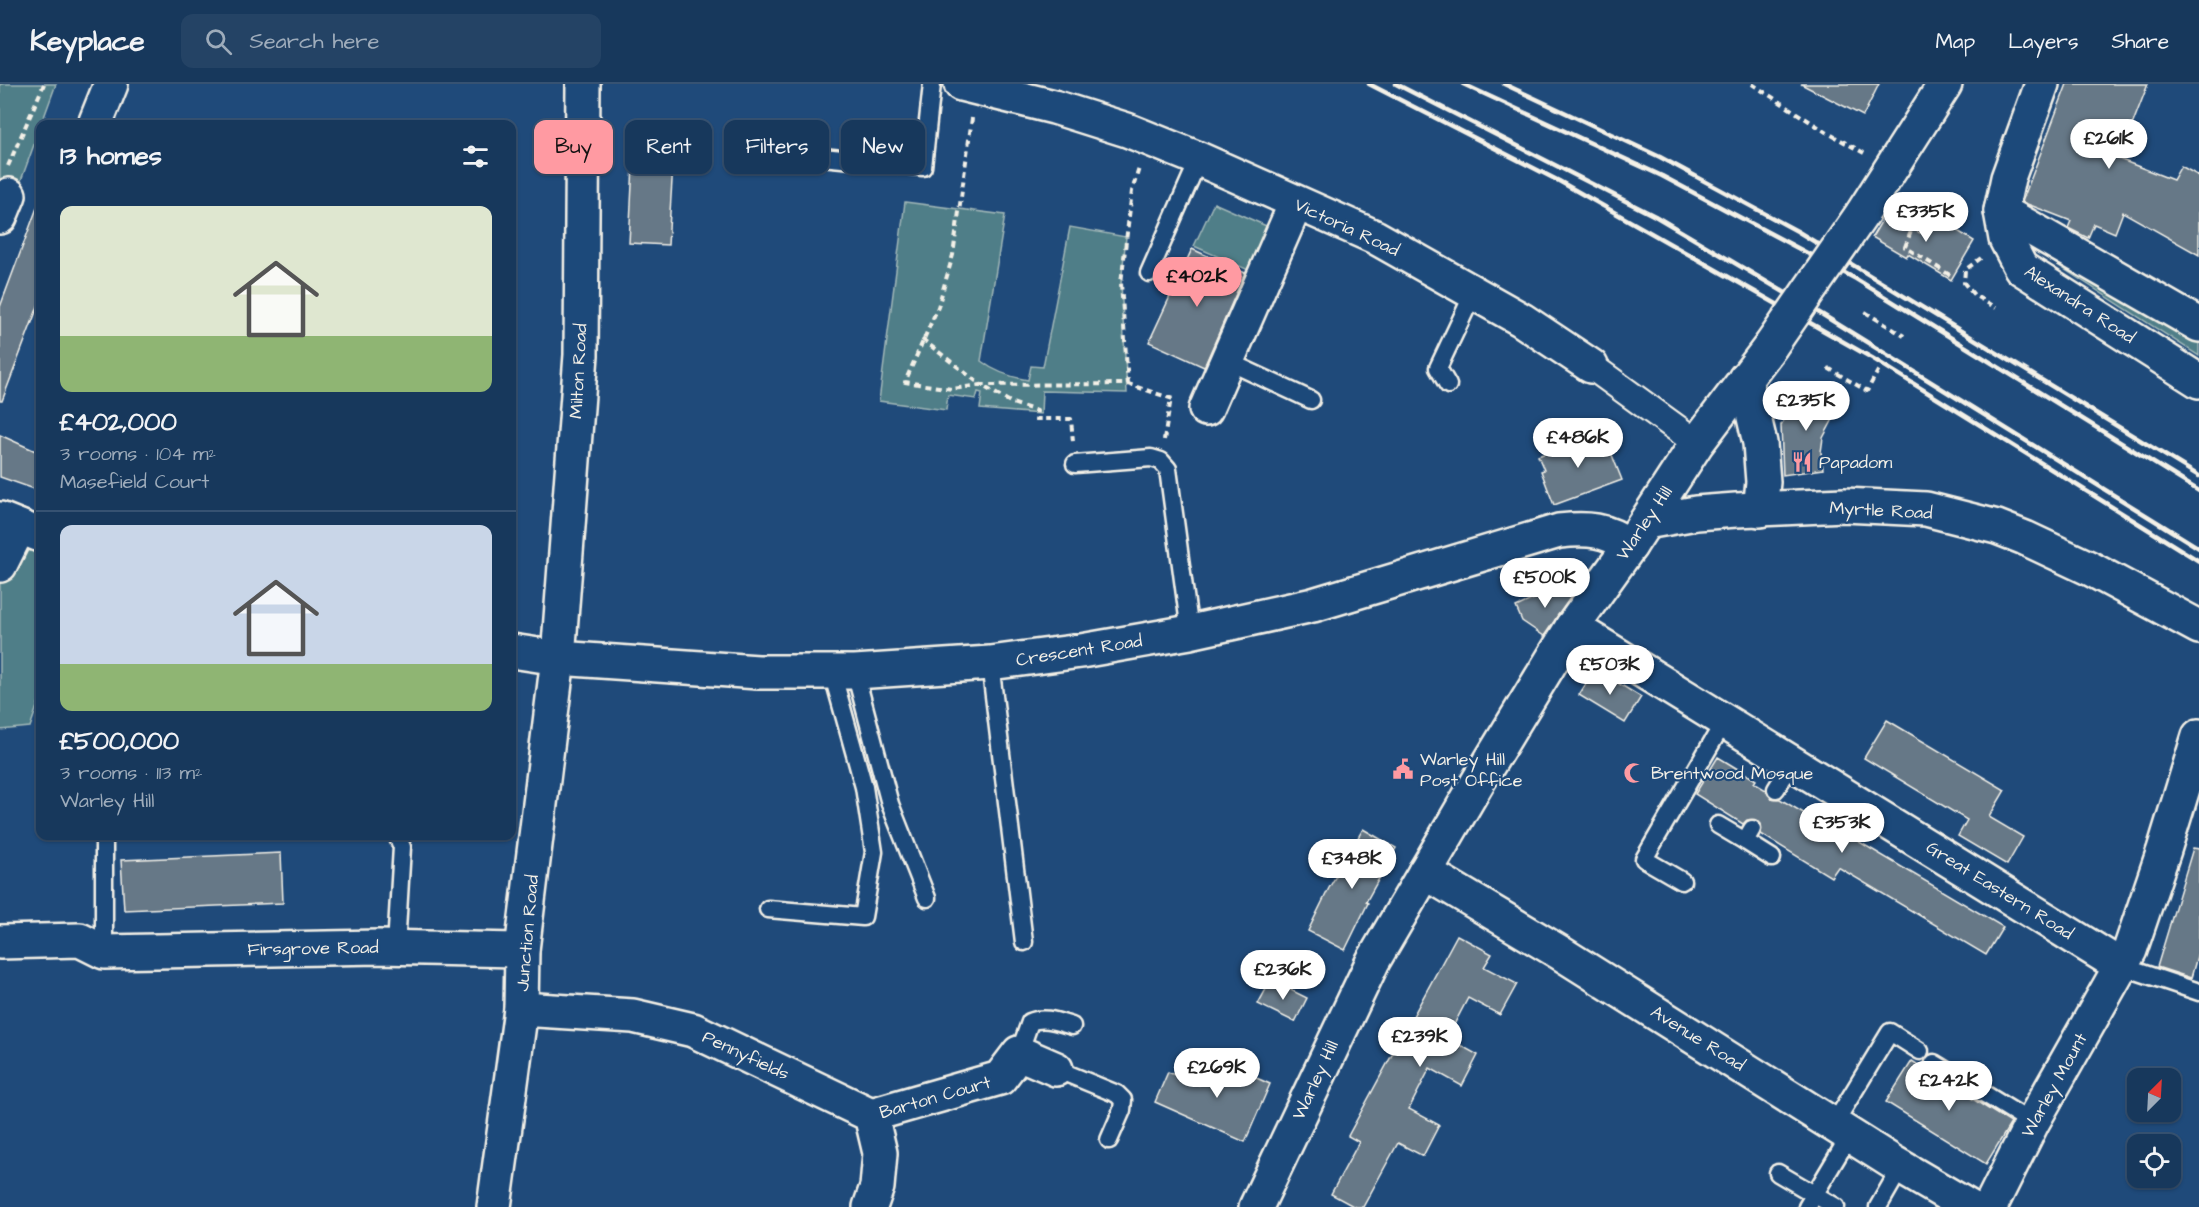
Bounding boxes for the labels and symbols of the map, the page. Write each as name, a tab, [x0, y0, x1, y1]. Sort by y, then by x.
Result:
pin: £261K	[2067, 119, 2151, 170]
street label: Victoria Road	[1290, 192, 1403, 263]
pin: £335K	[1884, 192, 1968, 243]
pin: £402K	[1155, 257, 1239, 308]
street label: Alexandra Road	[2019, 259, 2140, 350]
street label: Milton Road	[564, 323, 593, 419]
pin: £235K	[1764, 381, 1848, 432]
pin: £486K	[1536, 418, 1620, 469]
restaurant icon: Papadom	[1790, 450, 1814, 474]
place label: Papadom	[1819, 450, 1892, 475]
street label: Warley Hill	[1610, 481, 1679, 566]
street label: Myrtle Road	[1829, 495, 1933, 527]
pin: £500K	[1503, 558, 1587, 609]
street label: Crescent Road	[1014, 628, 1144, 673]
pin: £503K	[1568, 645, 1652, 696]
place label: Warley Hill Post Office	[1420, 747, 1523, 793]
public building icon: Warley Hill Post Office	[1391, 757, 1415, 781]
mosque icon: Brentwood Mosque	[1622, 761, 1646, 785]
place label: Brentwood Mosque	[1651, 761, 1813, 786]
pin: £353K	[1800, 803, 1884, 854]
street label: Great Eastern Road	[1921, 835, 2078, 946]
pin: £348K	[1310, 839, 1394, 890]
street label: Junction Road	[510, 874, 545, 992]
street label: Firsgrove Road	[247, 935, 379, 963]
pin: £236K	[1241, 950, 1325, 1001]
street label: Avenue Road	[1646, 999, 1750, 1077]
pin: £239K	[1378, 1017, 1462, 1068]
street label: Pennyfields	[698, 1024, 793, 1087]
street label: Warley Mount	[2015, 1028, 2095, 1143]
street label: Warley Hill	[1286, 1036, 1346, 1124]
pin: £269K	[1175, 1048, 1259, 1099]
pin: £242K	[1907, 1061, 1991, 1112]
north arrow	[2127, 1068, 2181, 1122]
street label: Barton Court	[877, 1069, 994, 1125]

